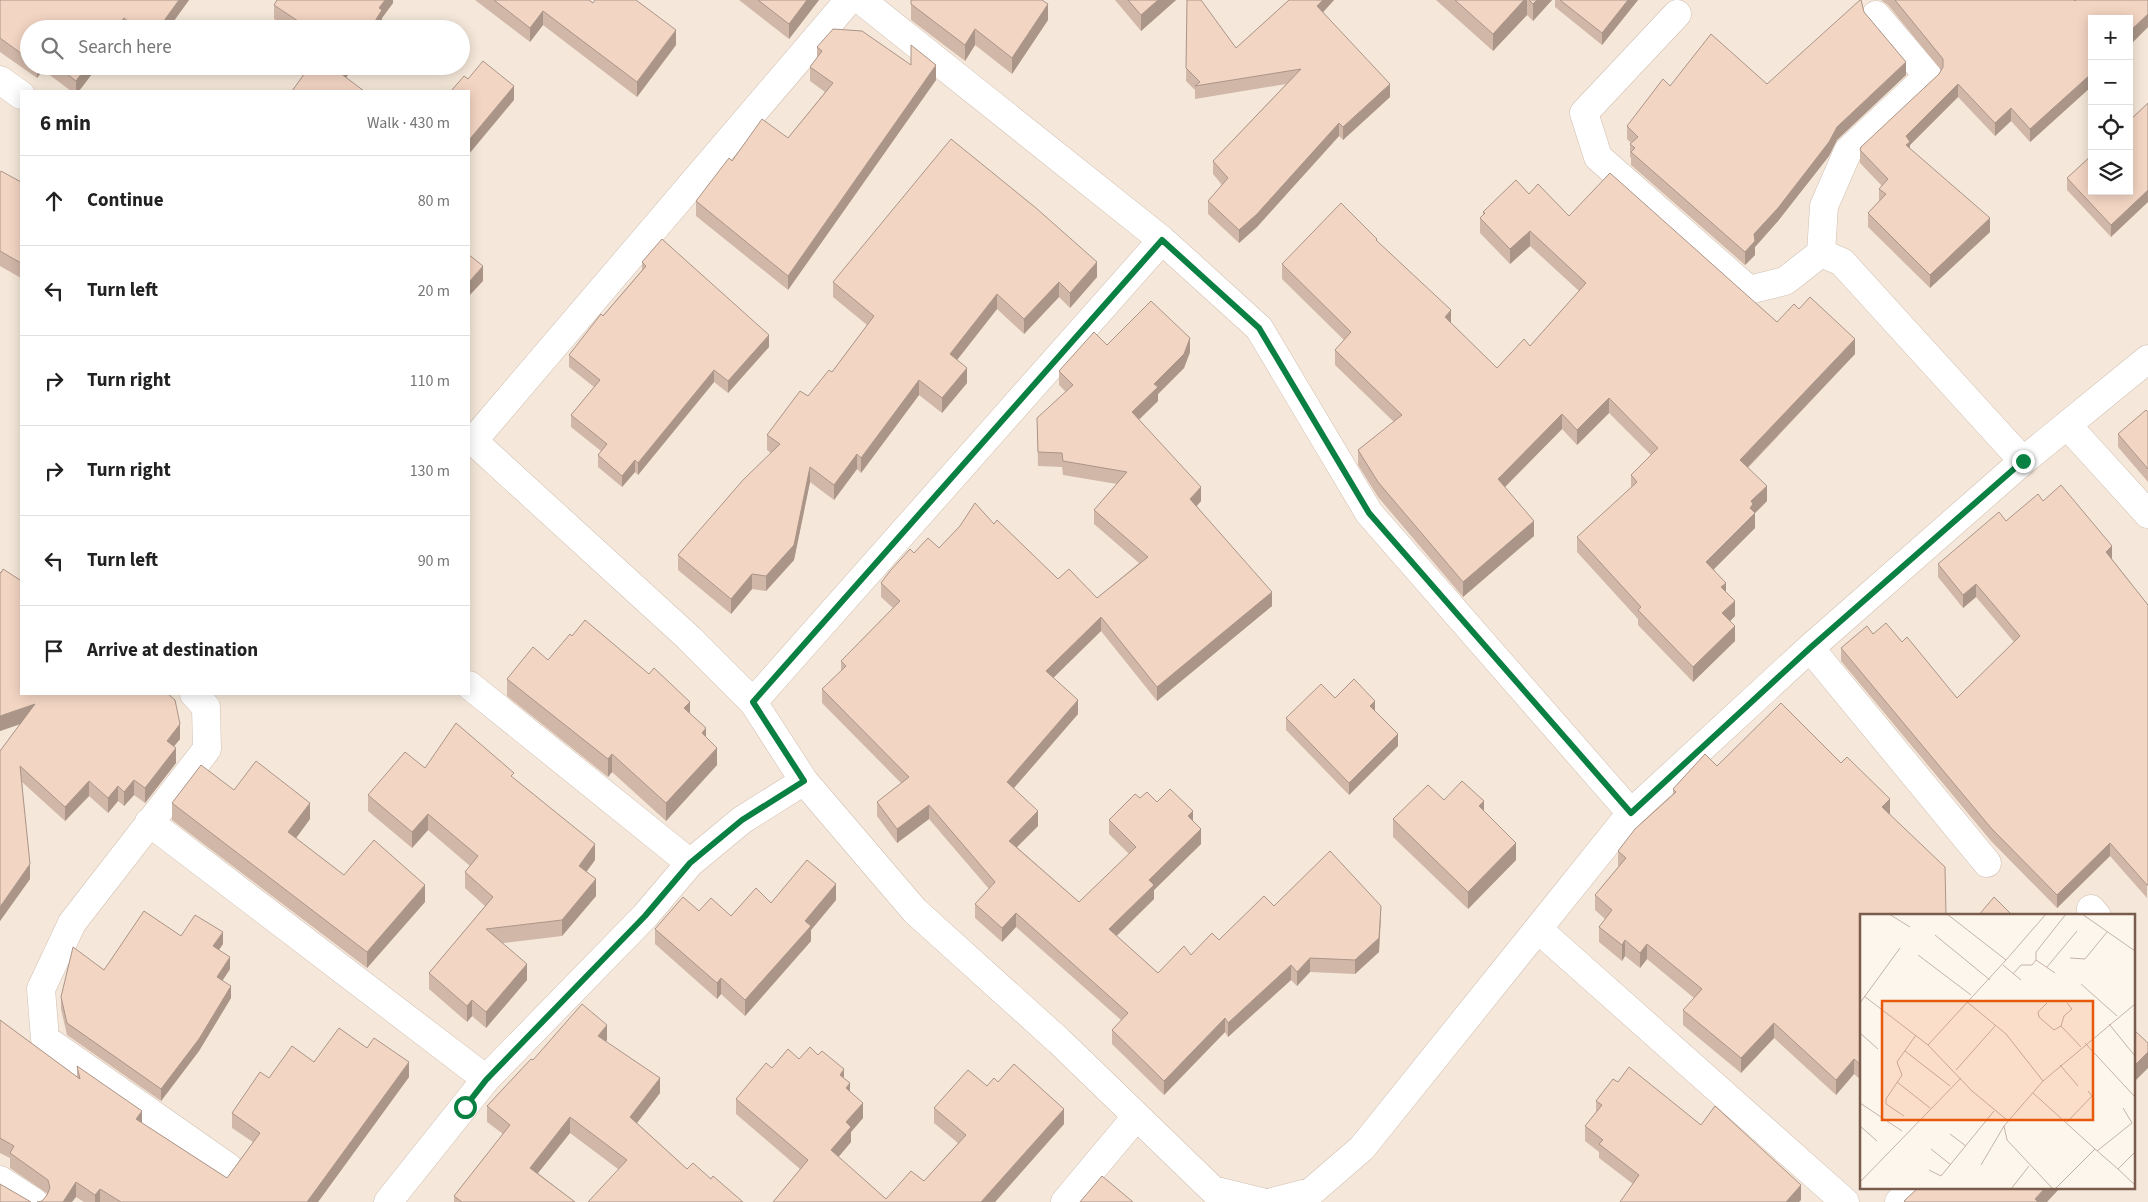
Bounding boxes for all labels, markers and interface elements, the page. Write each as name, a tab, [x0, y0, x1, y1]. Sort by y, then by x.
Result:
map controls	[2088, 15, 2133, 195]
button: +	[2088, 15, 2133, 60]
search box	[20, 20, 470, 75]
icon: search	[38, 34, 66, 62]
text: Search here	[78, 34, 172, 61]
button: −	[2088, 60, 2133, 105]
button: locate	[2088, 105, 2133, 150]
text: 6 min	[40, 108, 91, 138]
text: Walk · 430 m	[367, 112, 450, 134]
button: layers	[2088, 150, 2133, 195]
icon: ahead	[40, 187, 68, 215]
text: Continue	[87, 187, 164, 214]
text: 80 m	[418, 190, 450, 212]
icon: left	[40, 277, 68, 305]
text: Turn left	[87, 277, 158, 304]
text: 20 m	[418, 280, 450, 302]
icon: right	[40, 367, 68, 395]
text: Turn right	[87, 367, 171, 394]
text: 110 m	[410, 370, 450, 392]
route end	[2012, 450, 2035, 473]
icon: right	[40, 457, 68, 485]
text: Turn right	[87, 457, 171, 484]
text: 130 m	[410, 460, 450, 482]
icon: left	[40, 547, 68, 575]
text: Turn left	[87, 547, 158, 574]
text: 90 m	[418, 550, 450, 572]
icon: arrive	[40, 637, 68, 665]
text: Arrive at destination	[87, 637, 258, 664]
inset map	[1860, 914, 2136, 1190]
route start	[454, 1096, 477, 1119]

